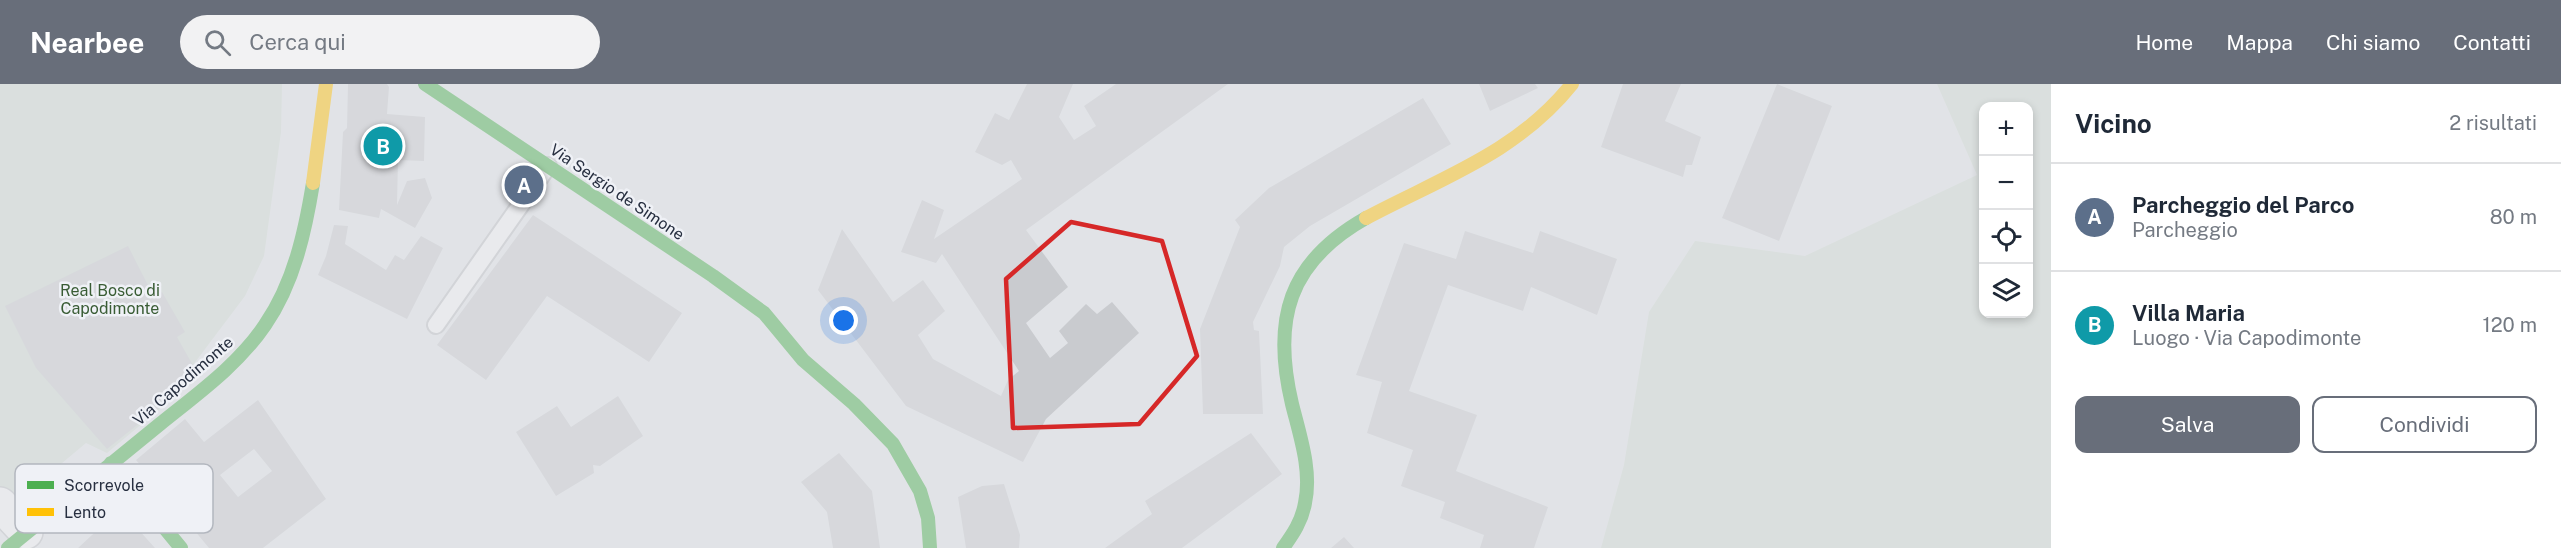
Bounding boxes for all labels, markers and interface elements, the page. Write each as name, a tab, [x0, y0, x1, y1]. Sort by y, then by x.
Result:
search box	[180, 15, 600, 69]
text: Nearbee	[30, 26, 144, 59]
icon: search	[201, 26, 234, 59]
text: Cerca qui	[249, 29, 346, 55]
text: Home	[2135, 30, 2193, 55]
text: Mappa	[2226, 30, 2293, 55]
text: Chi siamo	[2326, 30, 2420, 55]
text: Contatti	[2453, 30, 2531, 55]
map controls	[1979, 102, 2033, 318]
button: +	[1979, 102, 2033, 156]
text: Vicino	[2075, 108, 2152, 139]
text: 2 risultati	[2449, 111, 2537, 135]
pin: B	[364, 124, 403, 168]
street label: Via Sergio de Simone	[546, 140, 688, 244]
button: −	[1979, 156, 2033, 210]
pin: A	[504, 162, 544, 208]
text: Parcheggio del Parco	[2132, 192, 2354, 218]
text: A	[2087, 205, 2102, 229]
text: 80 m	[2490, 205, 2537, 229]
button: locate	[1979, 210, 2033, 264]
text: Parcheggio	[2132, 218, 2238, 242]
button: layers	[1979, 264, 2033, 318]
park label: Real Bosco di Capodimonte	[60, 281, 160, 318]
text: Villa Maria	[2132, 300, 2245, 326]
your location	[829, 306, 858, 335]
text: B	[2088, 313, 2101, 337]
text: 120 m	[2483, 313, 2537, 337]
text: Luogo · Via Capodimonte	[2132, 326, 2361, 350]
street label: Via Capodimonte	[129, 332, 237, 430]
button: Salva	[2075, 396, 2300, 453]
button: Condividi	[2312, 396, 2537, 453]
legend	[15, 464, 213, 533]
text: Scorrevole	[64, 476, 144, 495]
text: Lento	[64, 503, 106, 522]

